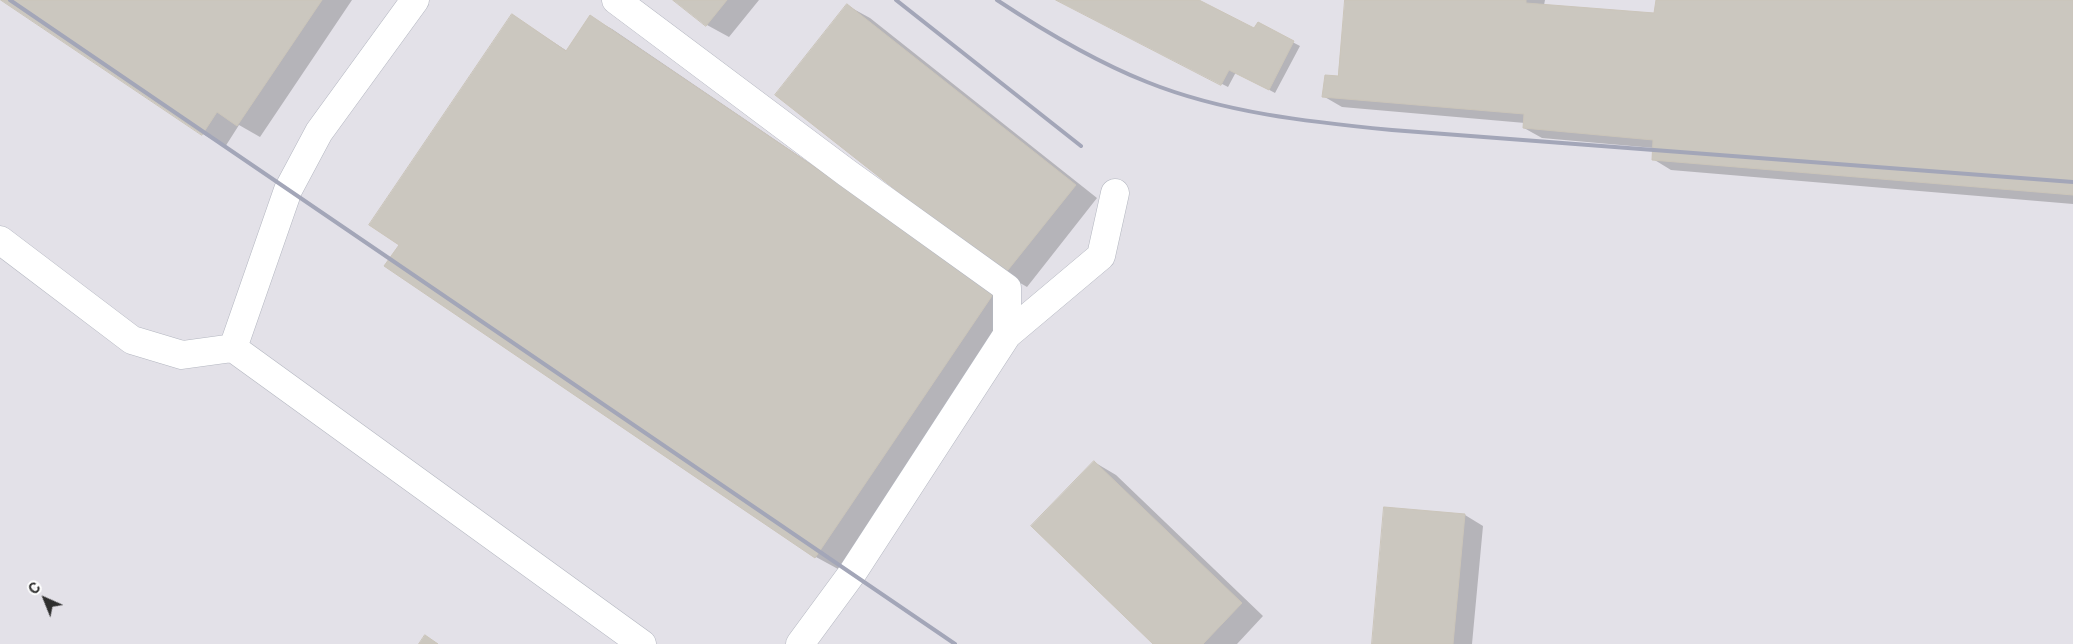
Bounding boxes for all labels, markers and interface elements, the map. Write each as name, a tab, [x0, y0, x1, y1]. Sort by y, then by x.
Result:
north arrow	[20, 574, 70, 624]
text: С	[25, 578, 44, 598]

